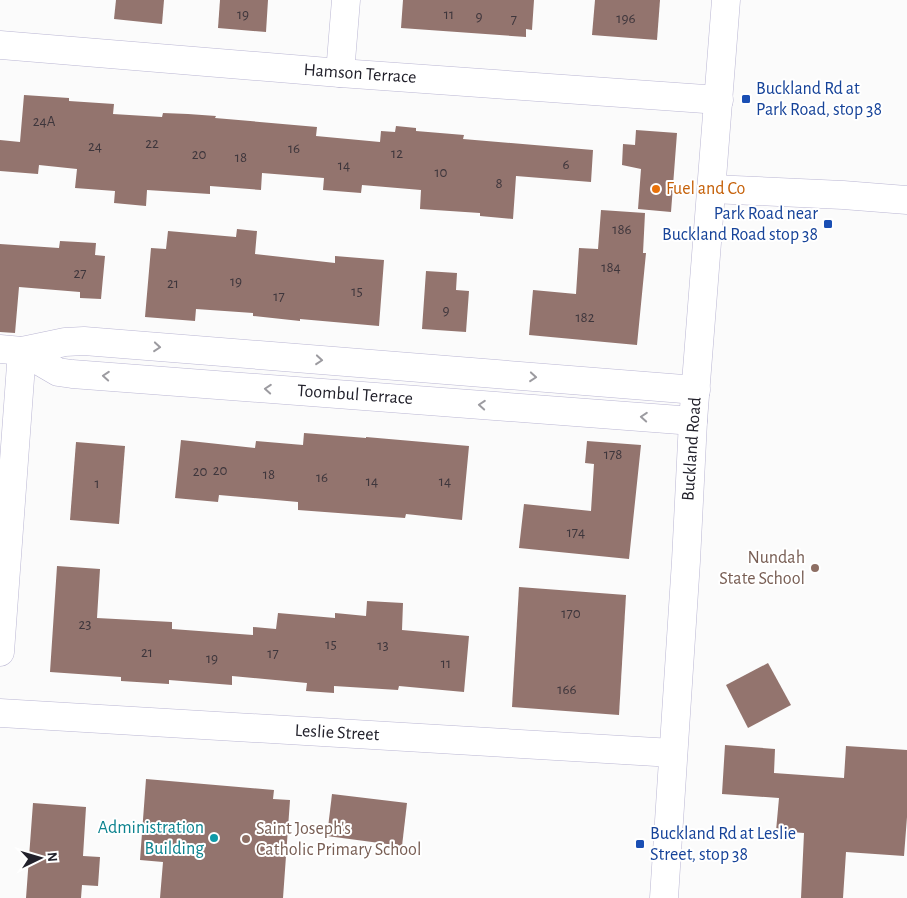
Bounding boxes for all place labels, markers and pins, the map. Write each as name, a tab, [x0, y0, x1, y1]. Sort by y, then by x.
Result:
place label: Buckland Rd at Park Road, stop 38	[756, 80, 882, 119]
marker: Buckland Rd at Park Road, stop 38	[740, 93, 752, 105]
place label: Fuel and Co	[666, 180, 746, 198]
marker: Fuel and Co	[650, 183, 662, 195]
place label: Park Road near Buckland Road stop 38	[662, 205, 818, 244]
marker: Park Road near Buckland Road stop 38	[822, 218, 834, 230]
place label: Nundah State School	[719, 549, 805, 588]
marker: Nundah State School	[809, 562, 821, 574]
place label: Administration Building	[98, 819, 204, 858]
place label: Saint Joseph's Catholic Primary School	[256, 820, 421, 859]
place label: Buckland Rd at Leslie Street, stop 38	[650, 825, 796, 864]
marker: Administration Building	[208, 832, 220, 844]
marker: Saint Joseph's Catholic Primary School	[240, 833, 252, 845]
marker: Buckland Rd at Leslie Street, stop 38	[634, 838, 646, 850]

